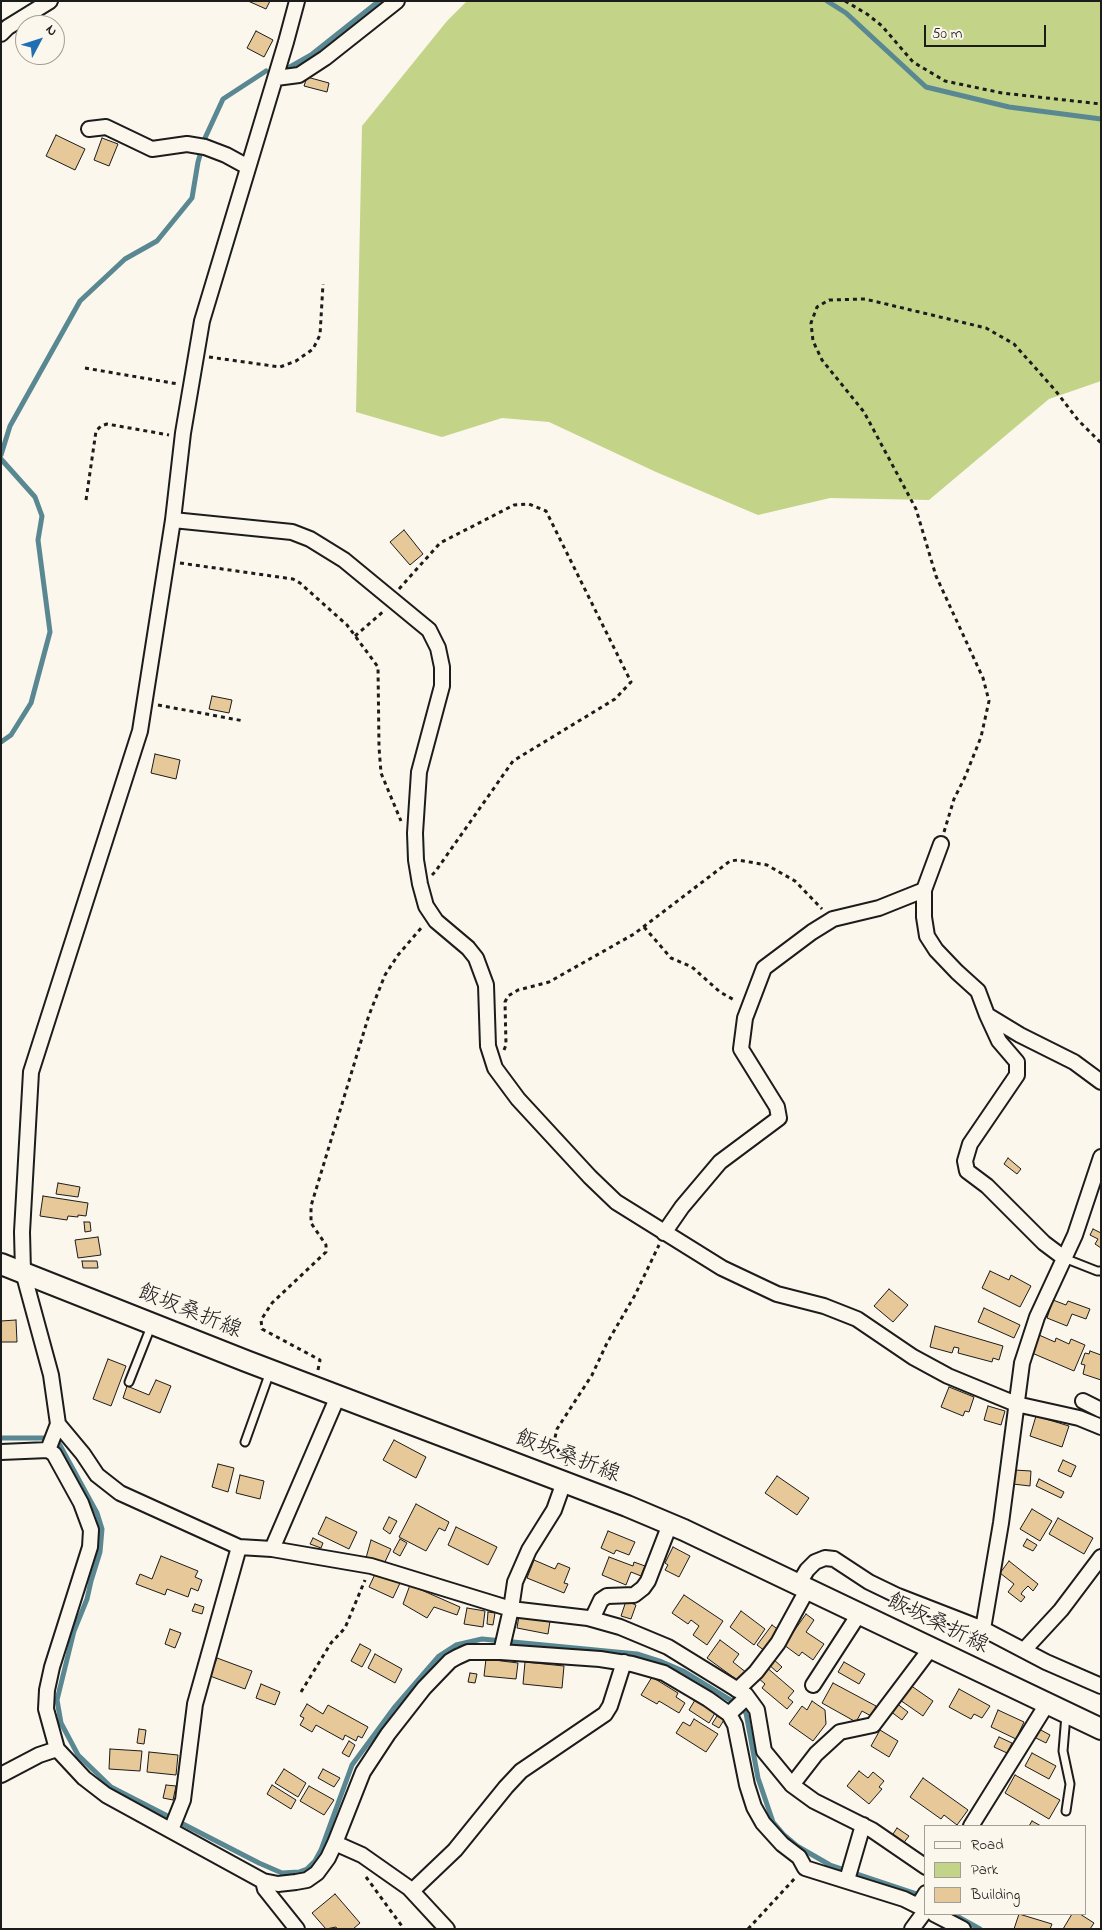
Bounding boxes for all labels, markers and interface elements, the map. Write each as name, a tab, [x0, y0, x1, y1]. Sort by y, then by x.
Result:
north arrow	[15, 15, 65, 65]
scale bar	[927, 15, 1050, 47]
text: N	[40, 20, 62, 41]
text: 50 m	[932, 23, 962, 45]
street label: 飯坂桑折線	[133, 1280, 245, 1346]
street label: 飯坂桑折線	[511, 1426, 623, 1490]
street label: 飯坂桑折線	[882, 1589, 992, 1661]
legend	[924, 1825, 1087, 1915]
text: Road	[971, 1834, 1004, 1856]
text: Park	[971, 1859, 998, 1881]
text: Building	[971, 1884, 1020, 1906]

